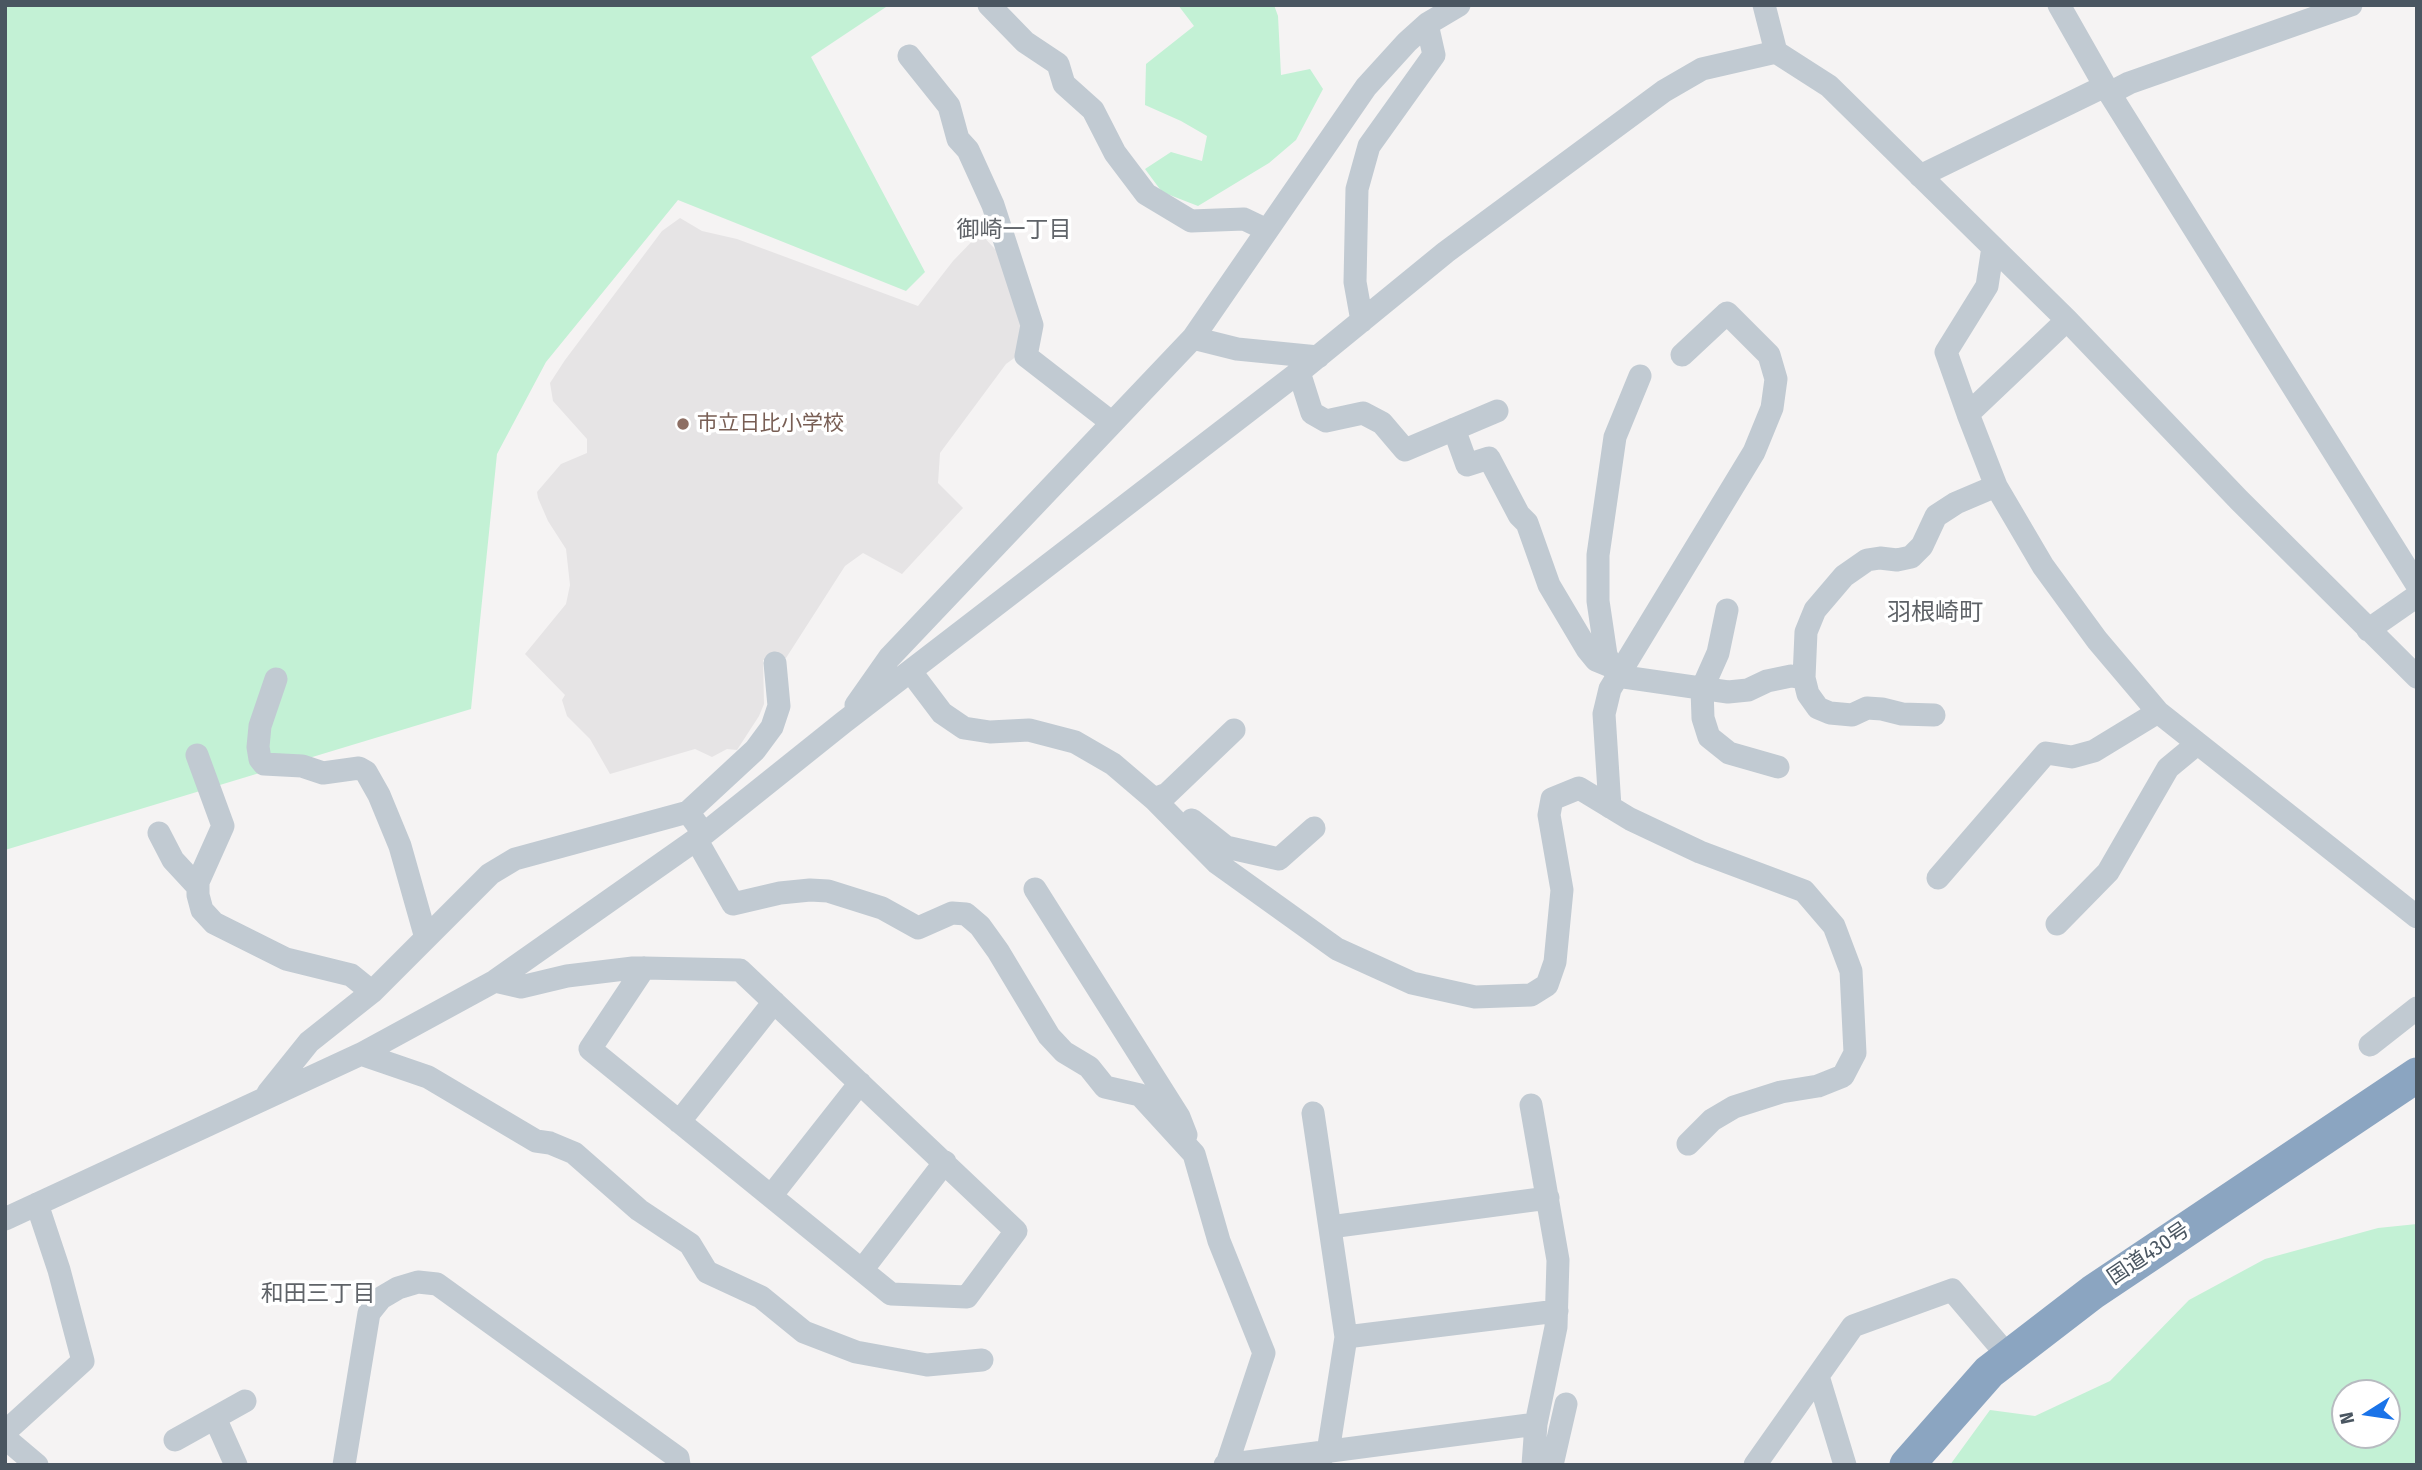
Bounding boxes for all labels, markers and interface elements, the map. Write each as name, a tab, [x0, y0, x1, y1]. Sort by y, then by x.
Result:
district label: 御崎一丁目	[957, 217, 1071, 245]
place label: 市立日比小学校	[697, 411, 844, 437]
marker: 市立日比小学校	[675, 416, 691, 432]
district label: 羽根崎町	[1887, 599, 1983, 627]
street label: 国道430号	[2103, 1217, 2195, 1291]
district label: 和田三丁目	[261, 1281, 375, 1309]
north arrow	[2331, 1379, 2401, 1449]
text: N	[2334, 1410, 2359, 1426]

